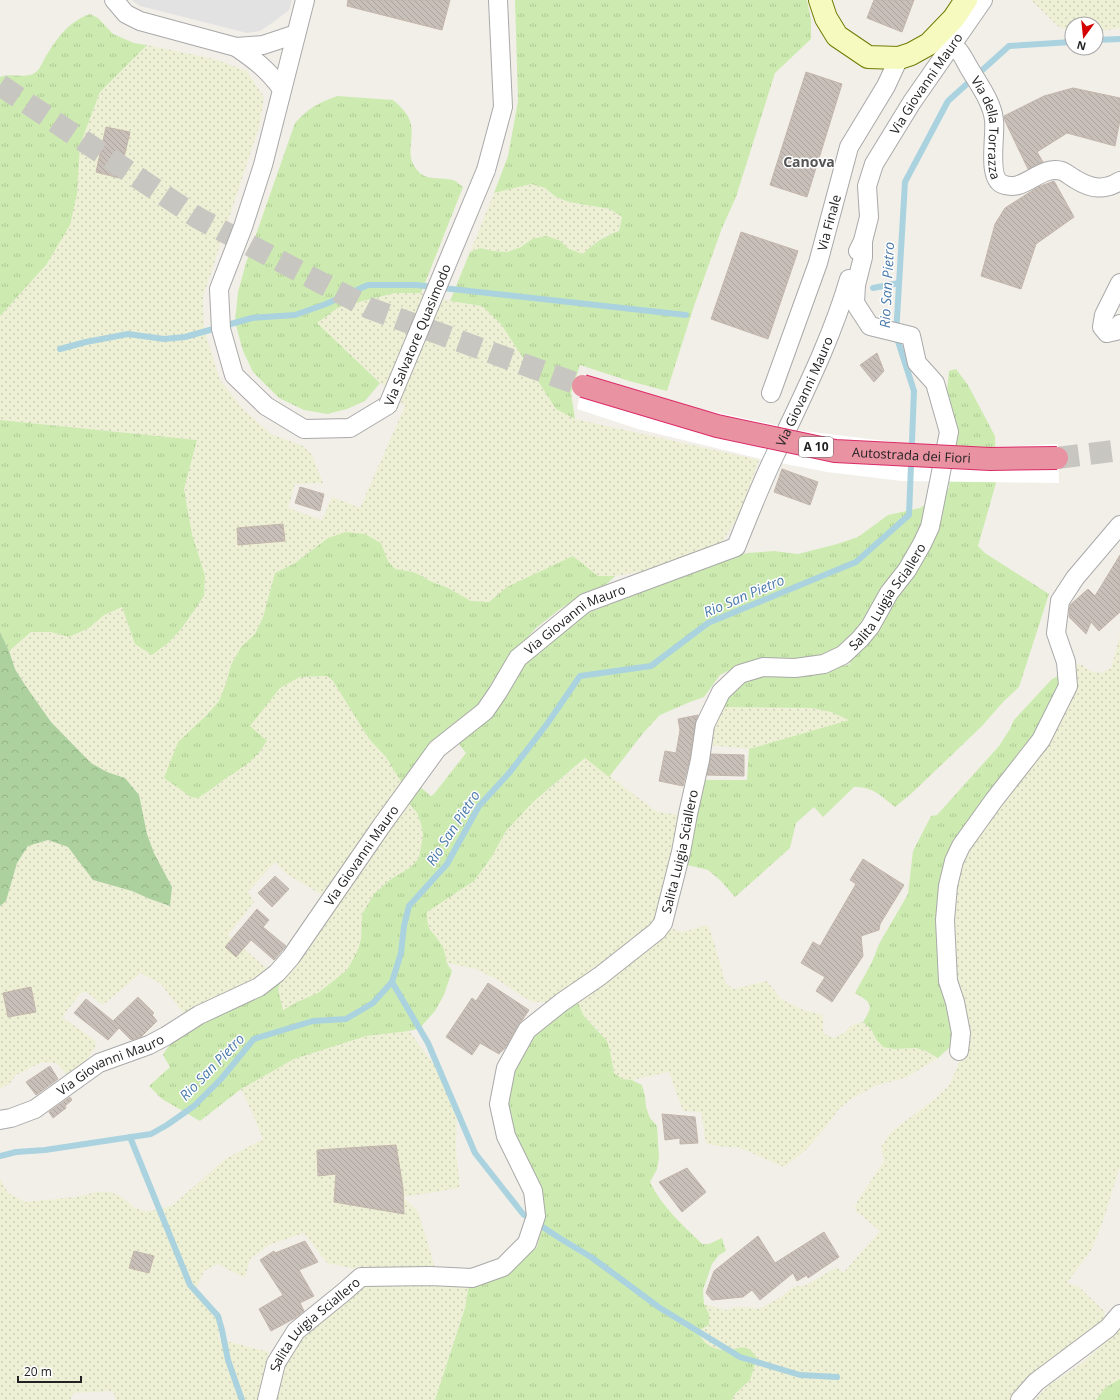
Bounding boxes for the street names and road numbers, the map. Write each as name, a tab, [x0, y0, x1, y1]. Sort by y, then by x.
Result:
street label: Via Giovanni Mauro	[885, 29, 967, 138]
street label: Via della Torrazza	[967, 73, 1005, 182]
street label: Via Finale	[813, 193, 845, 253]
street label: Via Salvatore Quasimodo	[380, 261, 455, 409]
street label: Via Giovanni Mauro	[771, 334, 837, 449]
road number: A 10	[799, 437, 833, 457]
street label: Autostrada dei Fiori	[851, 443, 971, 467]
street label: Salita Luigia Sciallero	[845, 540, 930, 654]
street label: Via Giovanni Mauro	[520, 580, 628, 658]
street label: Salita Luigia Sciallero	[657, 788, 702, 915]
street label: Via Giovanni Mauro	[320, 801, 403, 909]
street label: Via Giovanni Mauro	[53, 1030, 167, 1099]
street label: Salita Luigia Sciallero	[265, 1273, 364, 1373]

